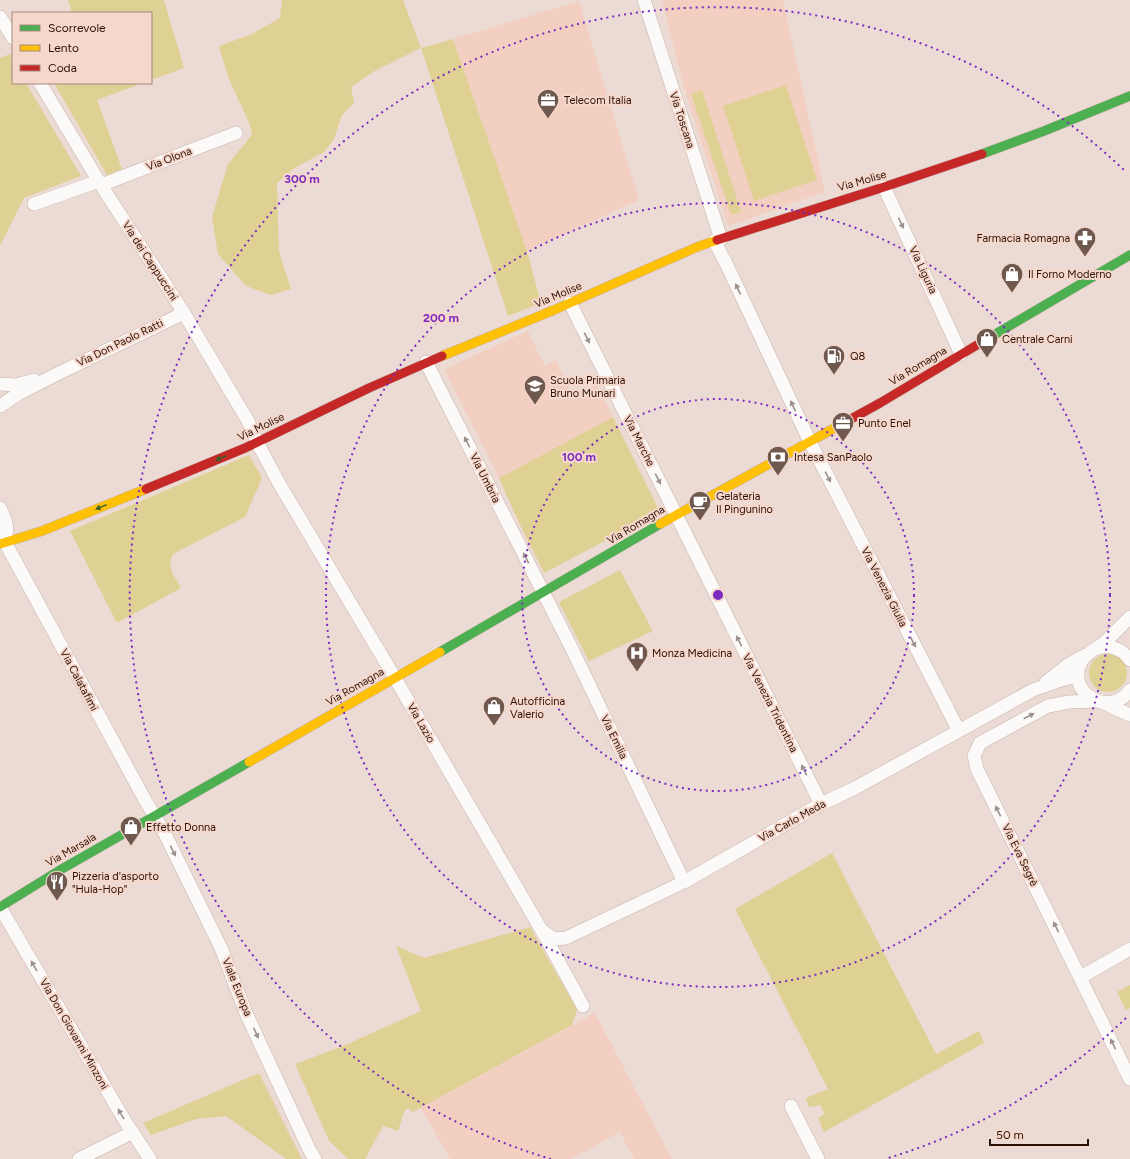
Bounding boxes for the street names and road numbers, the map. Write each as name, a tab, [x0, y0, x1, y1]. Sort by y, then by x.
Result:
street label: Via Toscana	[667, 90, 697, 150]
street label: Via Olona	[144, 144, 194, 174]
street label: Via Molise	[836, 168, 888, 194]
street label: Via dei Cappuccini	[119, 219, 181, 303]
street label: Via Liguria	[906, 244, 940, 296]
street label: Via Molise	[532, 279, 584, 311]
street label: Via Don Paolo Ratti	[75, 316, 165, 370]
street label: Via Romagna	[887, 344, 949, 388]
street label: Via Molise	[236, 410, 286, 444]
street label: Via Marche	[621, 413, 657, 469]
street label: Via Umbria	[467, 451, 503, 505]
street label: Via Romagna	[605, 503, 667, 547]
street label: Via Venezia Giulia	[858, 545, 910, 629]
street label: Via Calatafimi	[57, 647, 101, 713]
street label: Via Venezia Tridentina	[739, 651, 801, 755]
street label: Via Romagna	[324, 665, 386, 709]
street label: Via Lazio	[404, 701, 438, 745]
street label: Via Emilia	[598, 713, 630, 761]
street label: Via Carlo Meda	[756, 797, 828, 845]
street label: Via Eva Segrè	[999, 822, 1041, 888]
street label: Via Marsala	[44, 830, 98, 870]
street label: Viale Europa	[219, 956, 255, 1018]
street label: Via Don Giovanni Minzoni	[37, 976, 111, 1092]

